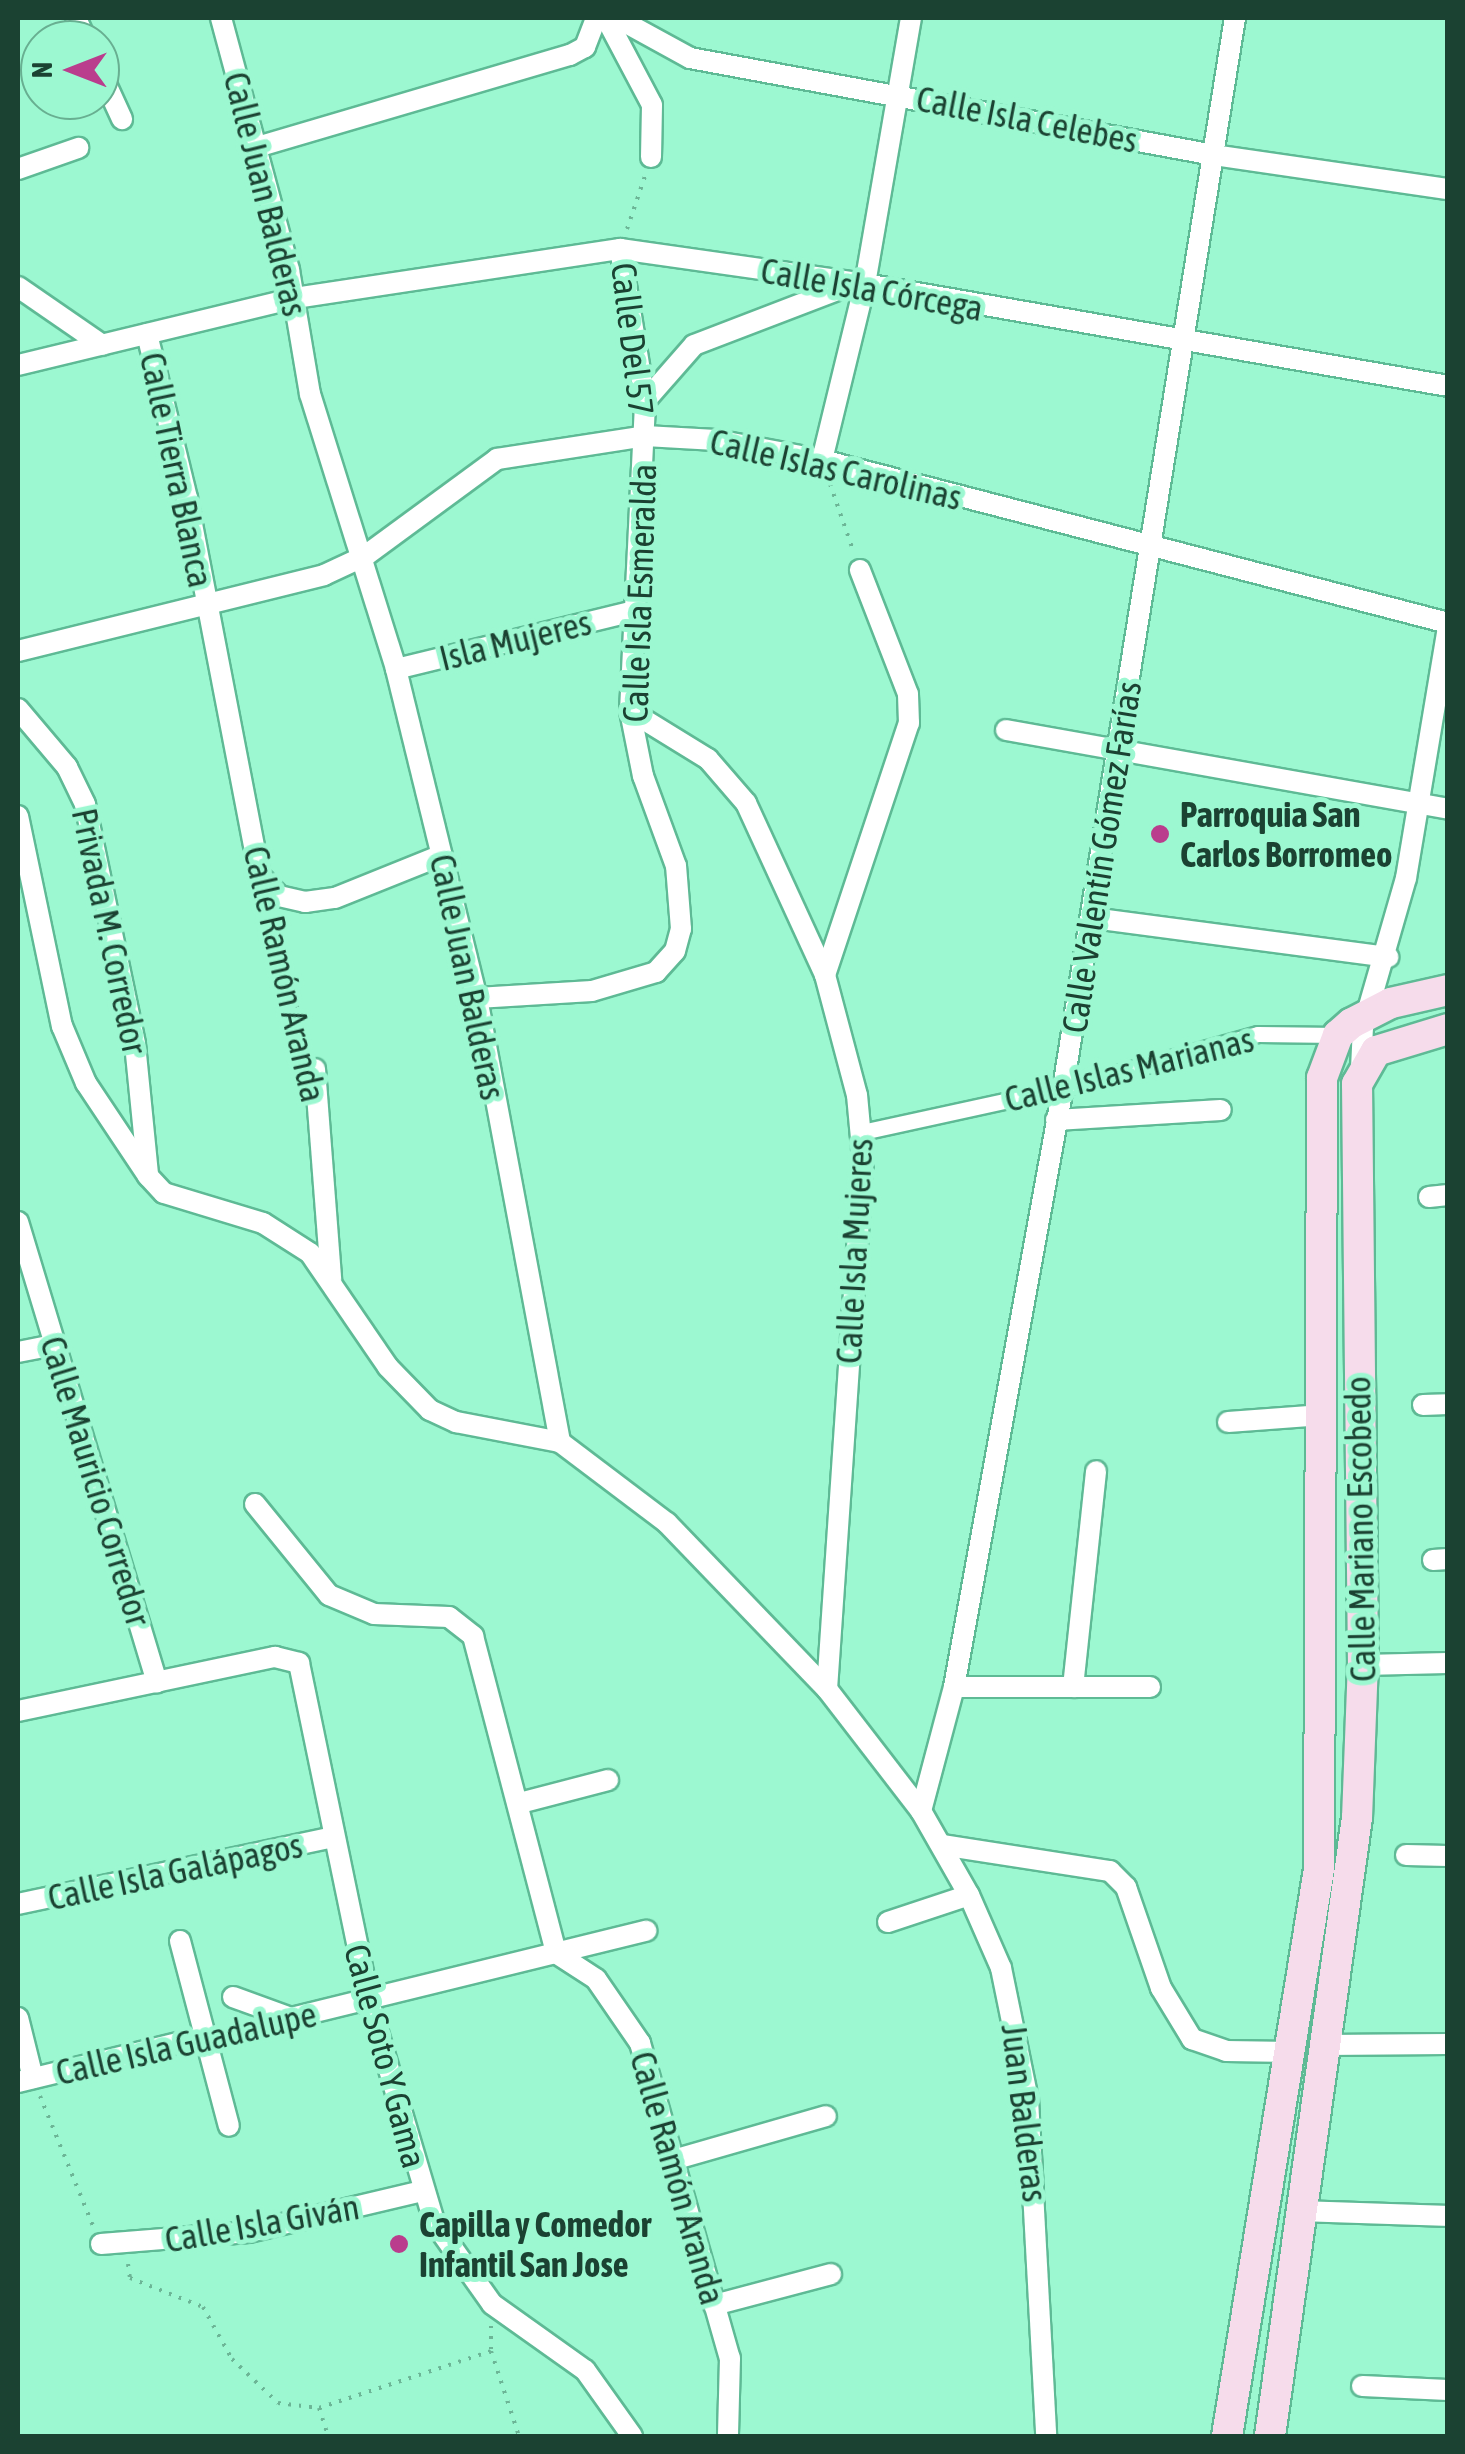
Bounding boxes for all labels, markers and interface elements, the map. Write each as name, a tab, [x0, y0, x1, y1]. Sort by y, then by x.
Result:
north arrow	[20, 20, 120, 120]
text: N	[26, 62, 58, 78]
street label: Calle Juan Balderas	[215, 68, 317, 320]
street label: Calle Isla Celebes	[913, 77, 1141, 161]
street label: Calle Isla Córcega	[758, 249, 986, 329]
street label: Calle Del 57	[603, 260, 663, 418]
street label: Calle Tierra Blanca	[132, 349, 222, 591]
street label: Calle Islas Carolinas	[706, 420, 966, 518]
street label: Calle Isla Esmeralda	[614, 463, 664, 723]
street label: Isla Mujeres	[435, 601, 595, 679]
street label: Calle Valentín Gómez Farías	[1052, 678, 1150, 1036]
place label: Parroquia San Carlos Borromeo	[1180, 793, 1392, 875]
street label: Privada M. Corredor	[63, 804, 157, 1058]
marker: Parroquia San Carlos Borromeo	[1149, 823, 1171, 845]
street label: Calle Ramón Aranda	[235, 842, 335, 1106]
street label: Calle Juan Balderas	[422, 851, 514, 1103]
street label: Calle Islas Marianas	[1000, 1018, 1258, 1120]
street label: Calle Isla Mujeres	[827, 1137, 881, 1365]
street label: Calle Mauricio Corredor	[32, 1331, 160, 1631]
street label: Calle Mariano Escobedo	[1336, 1376, 1384, 1682]
street label: Calle Isla Galápagos	[44, 1824, 306, 1918]
street label: Calle Soto Y Gama	[336, 1940, 436, 2172]
street label: Calle Isla Guadalupe	[52, 1993, 320, 2093]
street label: Juan Balderas	[993, 2022, 1057, 2204]
street label: Calle Ramón Aranda	[622, 2047, 734, 2309]
street label: Calle Isla Giván	[162, 2185, 362, 2261]
place label: Capilla y Comedor Infantil San Jose	[419, 2203, 651, 2285]
marker: Capilla y Comedor Infantil San Jose	[388, 2233, 410, 2255]

